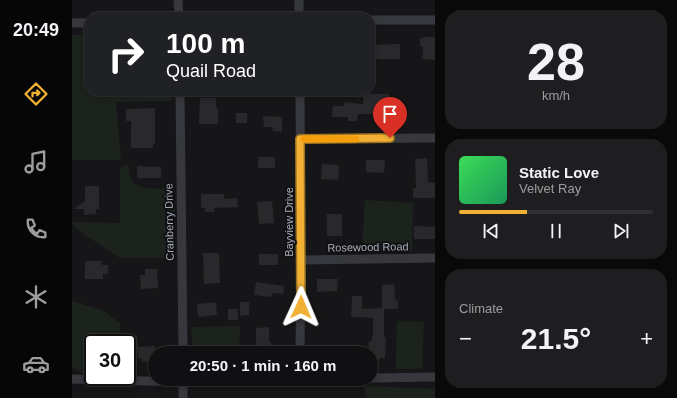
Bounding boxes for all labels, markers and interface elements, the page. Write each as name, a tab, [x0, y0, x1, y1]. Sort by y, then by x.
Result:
text: 20:49	[13, 20, 59, 40]
icon: right	[100, 28, 152, 80]
text: 100 m	[166, 28, 245, 59]
text: 28	[527, 33, 585, 91]
text: Quail Road	[166, 61, 256, 81]
icon: directions	[22, 80, 50, 108]
text: km/h	[542, 88, 570, 103]
pin	[373, 97, 407, 138]
icon: arrive	[379, 103, 401, 125]
icon: music	[22, 148, 50, 176]
text: Static Love	[519, 164, 599, 181]
text: Velvet Ray	[519, 181, 581, 196]
street label: Cranberry Drive	[162, 183, 176, 261]
street label: Bayview Drive	[283, 187, 295, 257]
icon: phone	[22, 215, 50, 243]
icon: previous	[480, 220, 502, 242]
icon: pause	[545, 220, 567, 242]
icon: next	[610, 220, 632, 242]
street label: Rosewood Road	[327, 240, 409, 254]
icon: climate	[22, 283, 50, 311]
position arrow	[280, 286, 322, 328]
text: Climate	[459, 301, 503, 316]
text: 21.5°	[521, 322, 591, 355]
text: −	[459, 326, 472, 351]
text: +	[640, 326, 653, 351]
speed limit sign: 30	[84, 334, 136, 386]
icon: car	[22, 350, 50, 378]
text: 20:50 · 1 min · 160 m	[190, 357, 336, 374]

